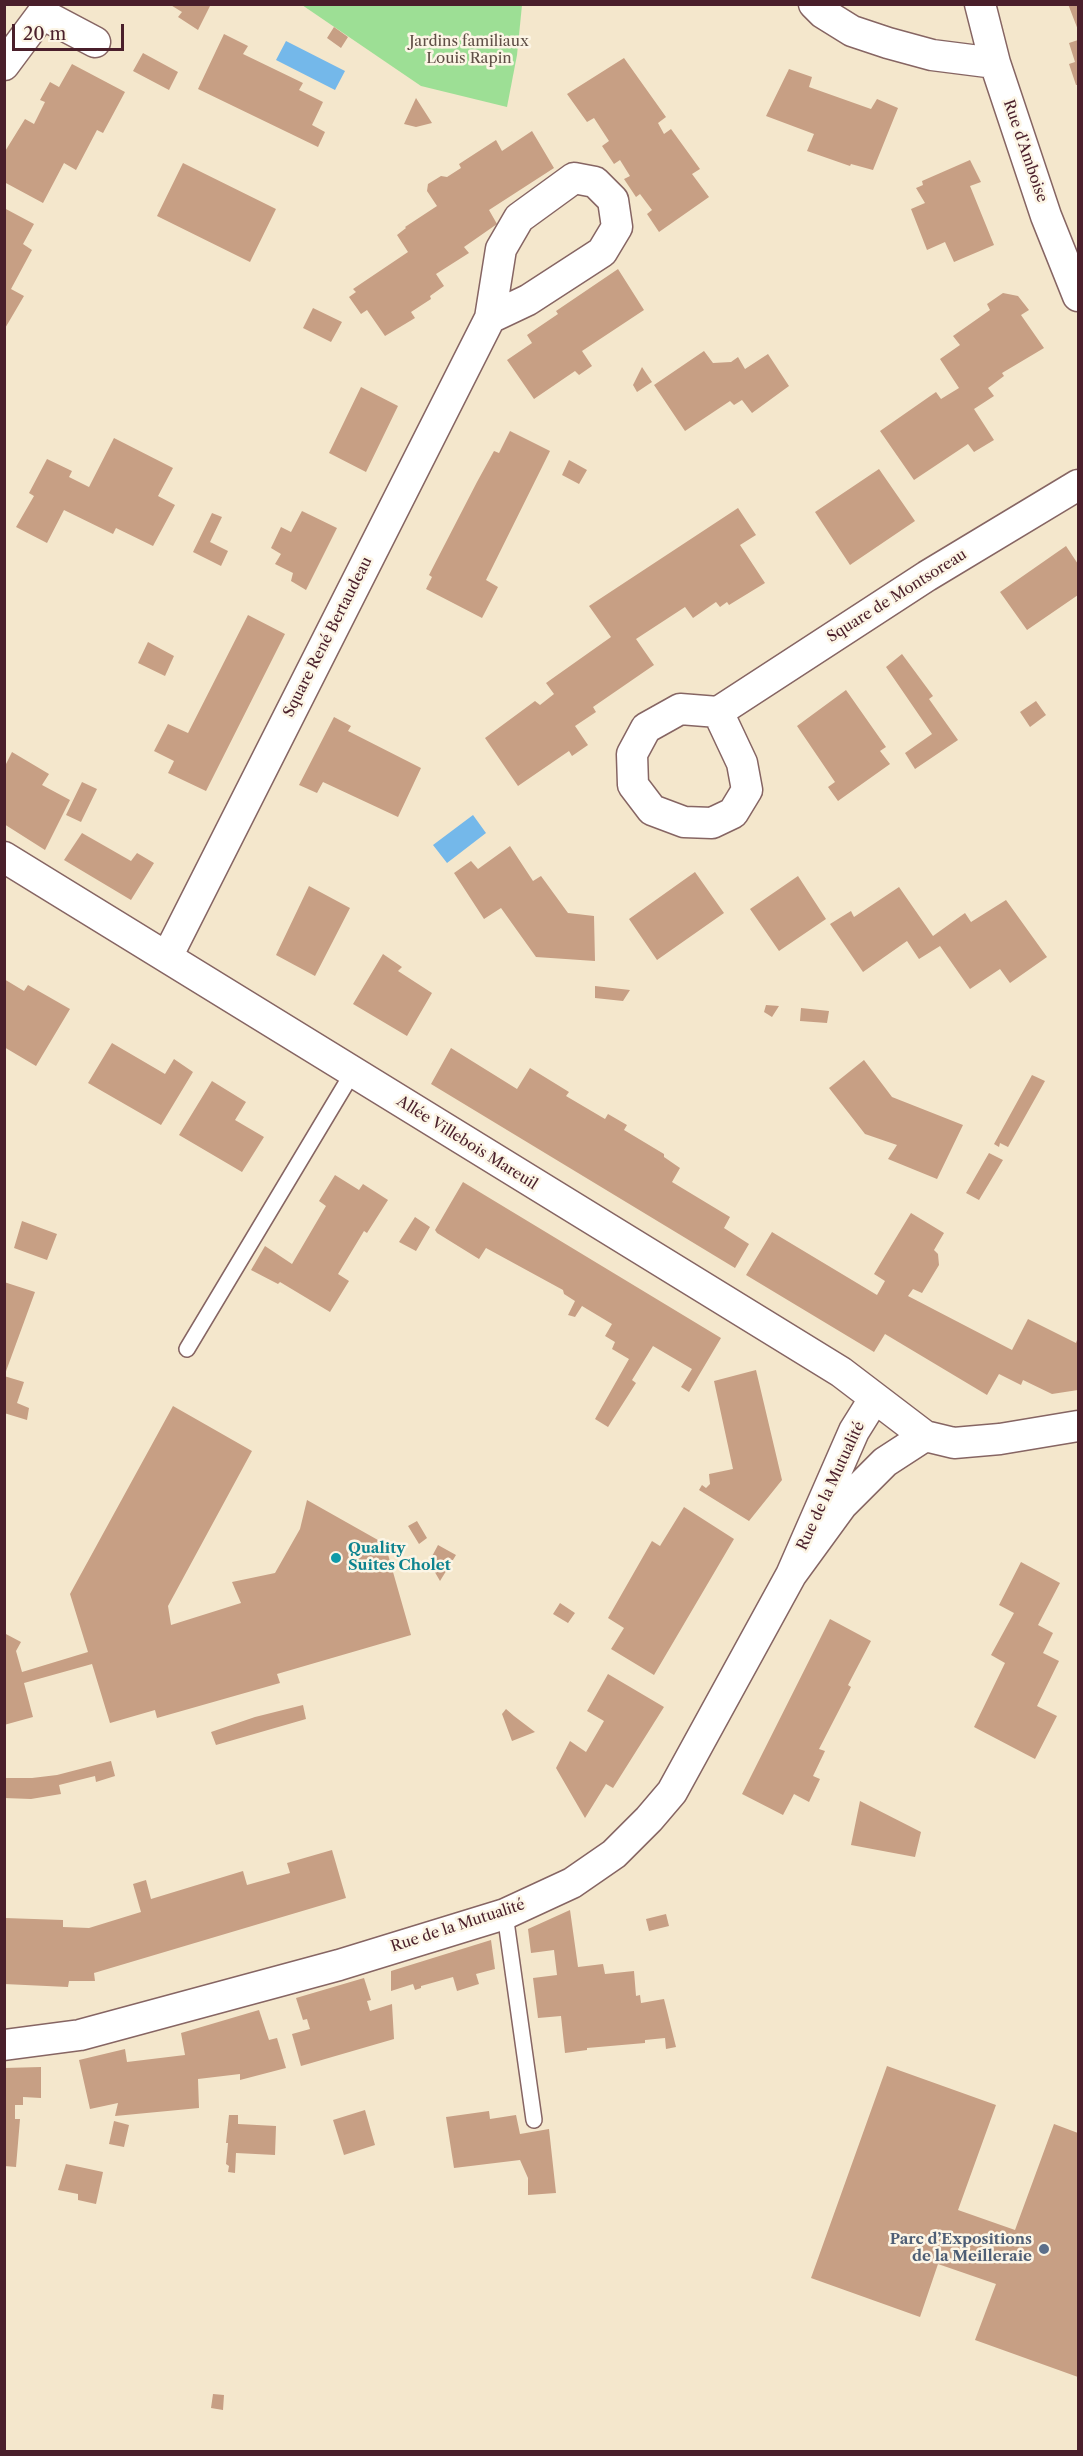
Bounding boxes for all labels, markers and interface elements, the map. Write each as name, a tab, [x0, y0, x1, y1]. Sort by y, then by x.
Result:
scale bar	[15, 12, 128, 50]
text: 20 m	[23, 23, 66, 45]
park label: Jardins familiaux Louis Rapin	[409, 33, 529, 68]
street label: Rue d’Amboise	[999, 97, 1051, 205]
street label: Square de Montsoreau	[824, 546, 970, 646]
street label: Square René Bertaudeau	[280, 554, 376, 720]
street label: Allée Villebois Mareuil	[393, 1092, 541, 1194]
street label: Rue de la Mutualité	[793, 1419, 869, 1553]
place label: Quality Suites Cholet	[348, 1540, 451, 1575]
marker: Quality Suites Cholet	[329, 1551, 343, 1565]
street label: Rue de la Mutualité	[389, 1896, 527, 1956]
place label: Parc d’Expositions de la Meilleraie	[890, 2231, 1032, 2266]
marker: Parc d’Expositions de la Meilleraie	[1037, 2242, 1051, 2256]

